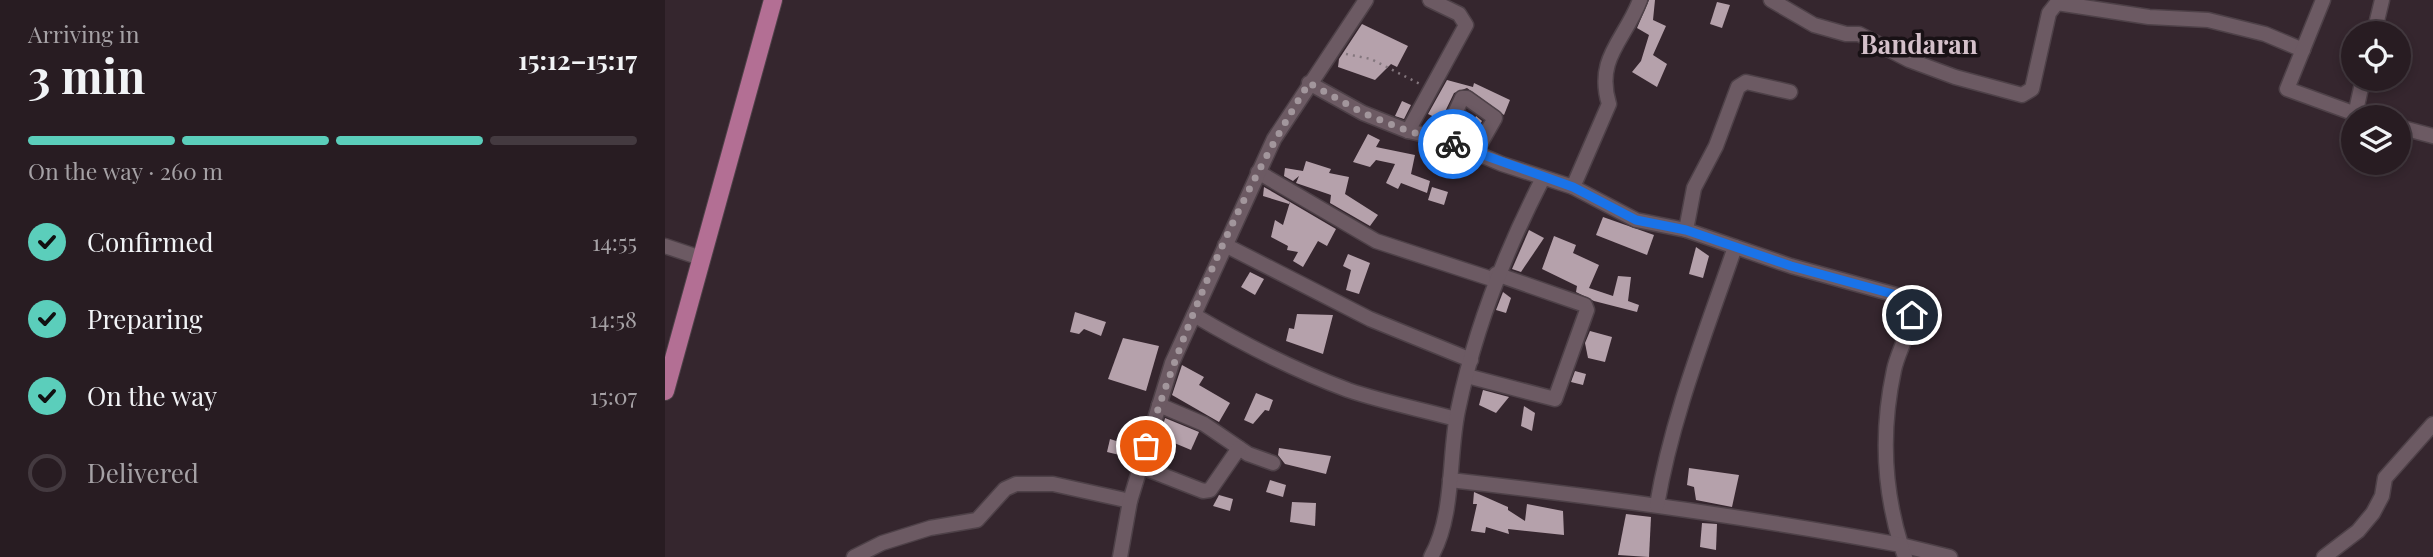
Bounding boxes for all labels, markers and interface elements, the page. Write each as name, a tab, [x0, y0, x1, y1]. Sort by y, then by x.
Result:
text: Arriving in	[28, 18, 140, 49]
map controls	[2341, 21, 2411, 175]
button: locate	[2341, 21, 2411, 91]
district label: Bandaran	[1860, 26, 1978, 61]
text: 15:12–15:17	[518, 42, 637, 77]
text: 3 min	[28, 44, 145, 106]
button: layers	[2341, 105, 2411, 175]
courier	[1418, 109, 1488, 179]
icon: bike	[1434, 125, 1472, 163]
text: On the way · 260 m	[28, 155, 223, 186]
icon: check	[28, 223, 66, 261]
text: Confirmed	[87, 224, 214, 259]
text: 14:55	[592, 226, 637, 257]
pin	[1882, 285, 1942, 345]
icon: home	[1893, 296, 1931, 334]
icon: check	[28, 300, 66, 338]
text: Preparing	[87, 301, 203, 336]
text: 14:58	[590, 303, 637, 334]
icon: check	[28, 377, 66, 415]
text: On the way	[87, 378, 217, 413]
text: 15:07	[590, 380, 637, 411]
pin	[1116, 416, 1176, 476]
icon: bag	[1127, 427, 1165, 465]
text: Delivered	[87, 455, 199, 490]

